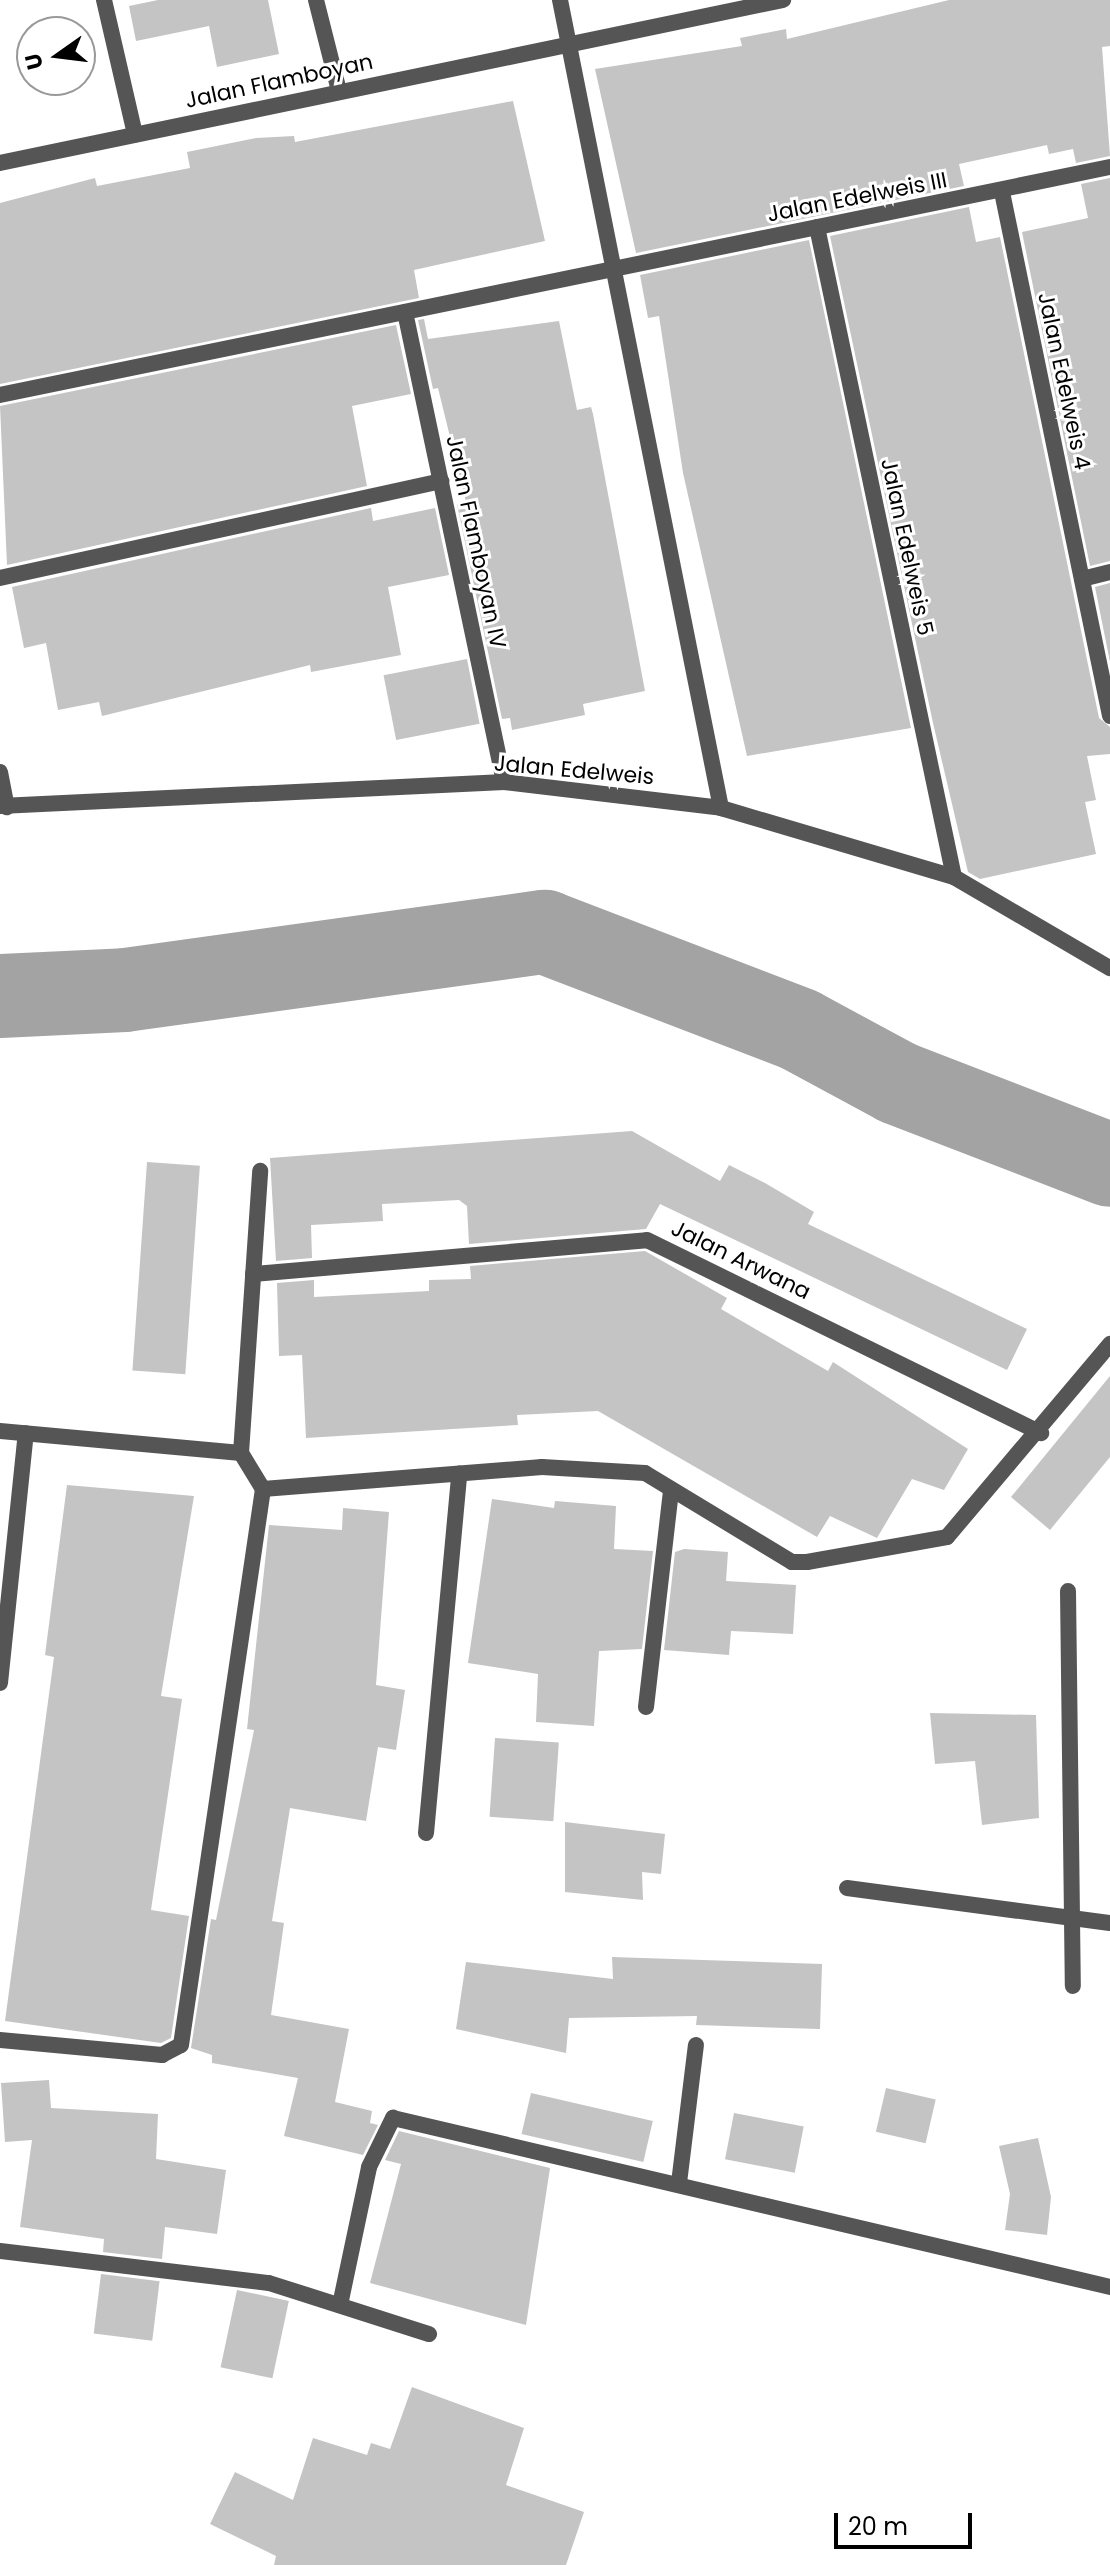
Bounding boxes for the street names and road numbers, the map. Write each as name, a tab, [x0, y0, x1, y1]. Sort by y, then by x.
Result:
street label: Jalan Flamboyan	[183, 48, 375, 114]
street label: Jalan Edelweis III	[765, 167, 949, 227]
street label: Jalan Edelweis 4	[1032, 290, 1096, 472]
street label: Jalan Flamboyan IV	[441, 433, 511, 651]
street label: Jalan Edelweis 5	[875, 456, 939, 638]
street label: Jalan Edelweis	[493, 750, 655, 790]
street label: Jalan Arwana	[667, 1215, 815, 1305]

